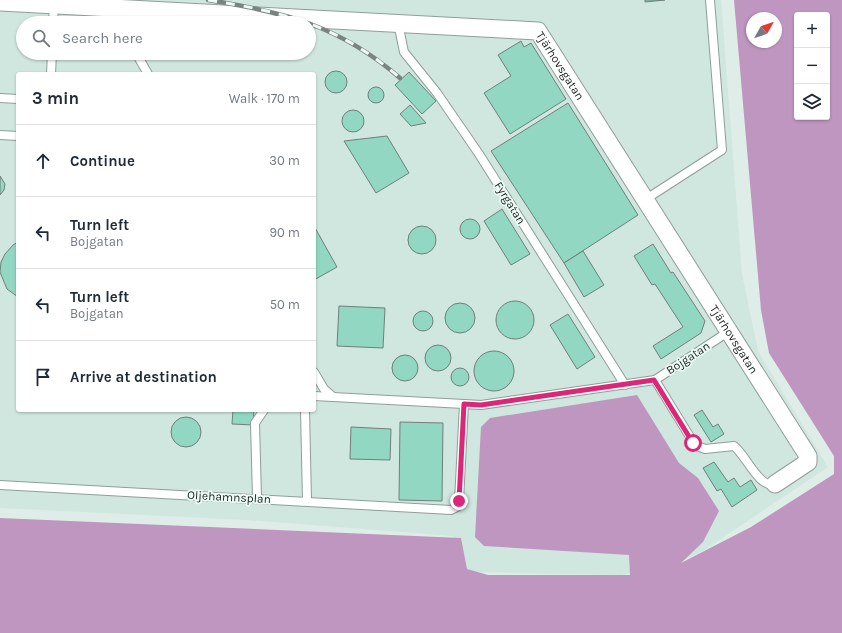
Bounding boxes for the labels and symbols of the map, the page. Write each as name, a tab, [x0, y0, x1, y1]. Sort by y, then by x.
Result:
north arrow	[746, 12, 782, 48]
street label: Tjärhovsgatan	[533, 29, 587, 103]
street label: Fyrgatan	[491, 179, 529, 227]
street label: Tjärhovsgatan	[707, 302, 761, 376]
street label: Bojgatan	[663, 339, 713, 377]
route start	[684, 434, 702, 452]
street label: Oljehamnsplan	[187, 488, 271, 506]
route end	[450, 492, 468, 510]

